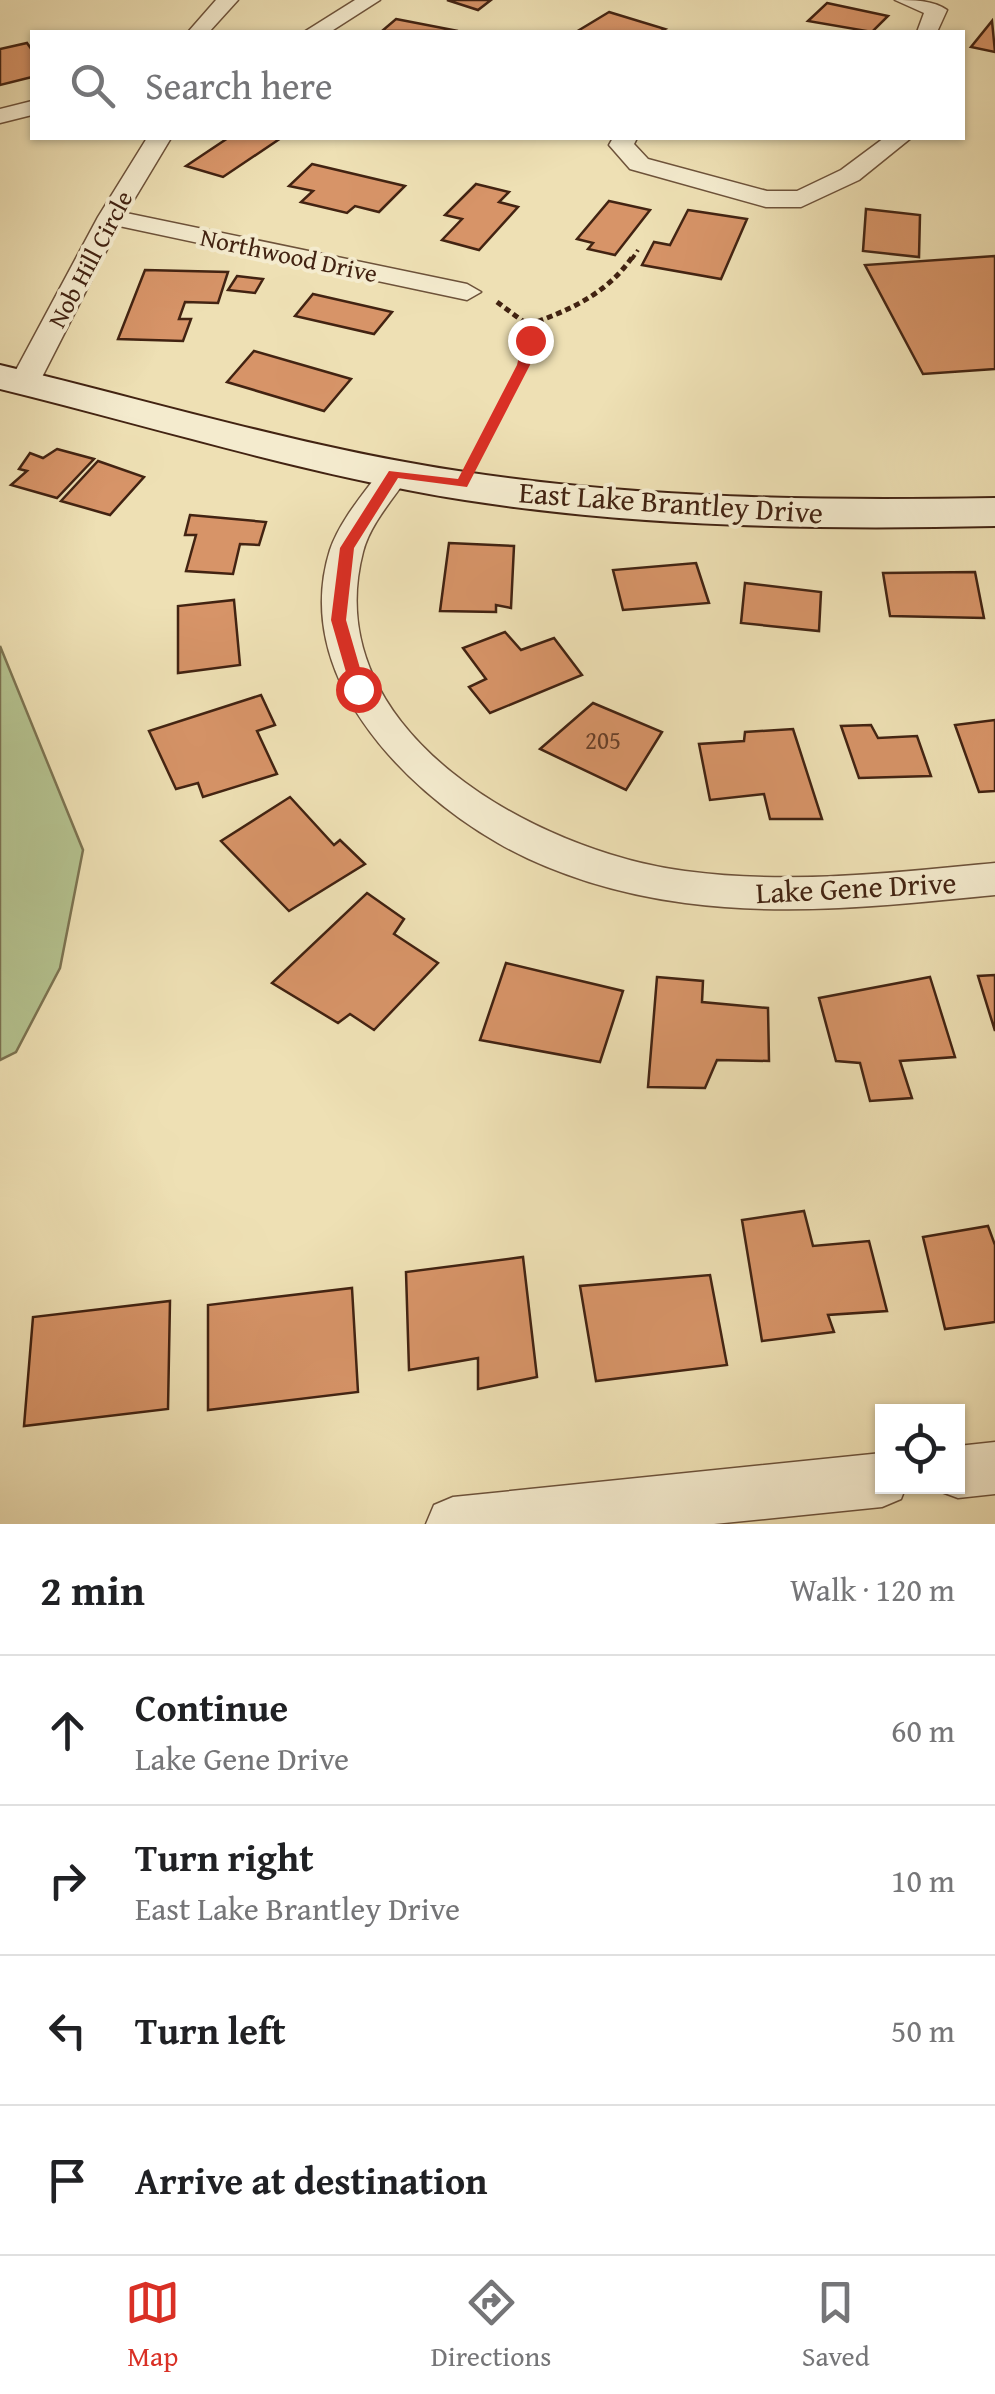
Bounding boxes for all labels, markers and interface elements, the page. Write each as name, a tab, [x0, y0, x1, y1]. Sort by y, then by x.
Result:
search box	[30, 30, 965, 140]
text: Search here	[145, 57, 333, 113]
icon: search	[65, 58, 120, 113]
street label: Nob Hill Circle	[39, 184, 141, 334]
street label: Northwood Drive	[197, 219, 381, 291]
route end	[508, 318, 554, 364]
street label: East Lake Brantley Drive	[518, 469, 824, 535]
route start	[336, 667, 382, 713]
house number: 205	[585, 722, 621, 758]
street label: Lake Gene Drive	[755, 860, 957, 914]
map controls	[875, 1404, 965, 1494]
button: locate	[875, 1404, 965, 1494]
text: 2 min	[40, 1559, 145, 1620]
text: Walk · 120 m	[790, 1566, 955, 1613]
text: Continue	[135, 1679, 288, 1735]
icon: ahead	[40, 1703, 95, 1758]
text: 60 m	[891, 1707, 955, 1754]
text: Lake Gene Drive	[135, 1735, 349, 1782]
text: Turn right	[135, 1829, 314, 1885]
icon: right	[40, 1853, 95, 1908]
text: 10 m	[891, 1857, 955, 1904]
text: East Lake Brantley Drive	[135, 1885, 460, 1932]
text: Turn left	[135, 2002, 286, 2058]
icon: left	[40, 2003, 95, 2058]
text: 50 m	[891, 2007, 955, 2054]
text: Arrive at destination	[135, 2152, 488, 2208]
icon: arrive	[40, 2153, 95, 2208]
tab: Map	[125, 2275, 180, 2376]
tab: Directions	[431, 2275, 551, 2376]
tab: Saved	[802, 2275, 870, 2376]

